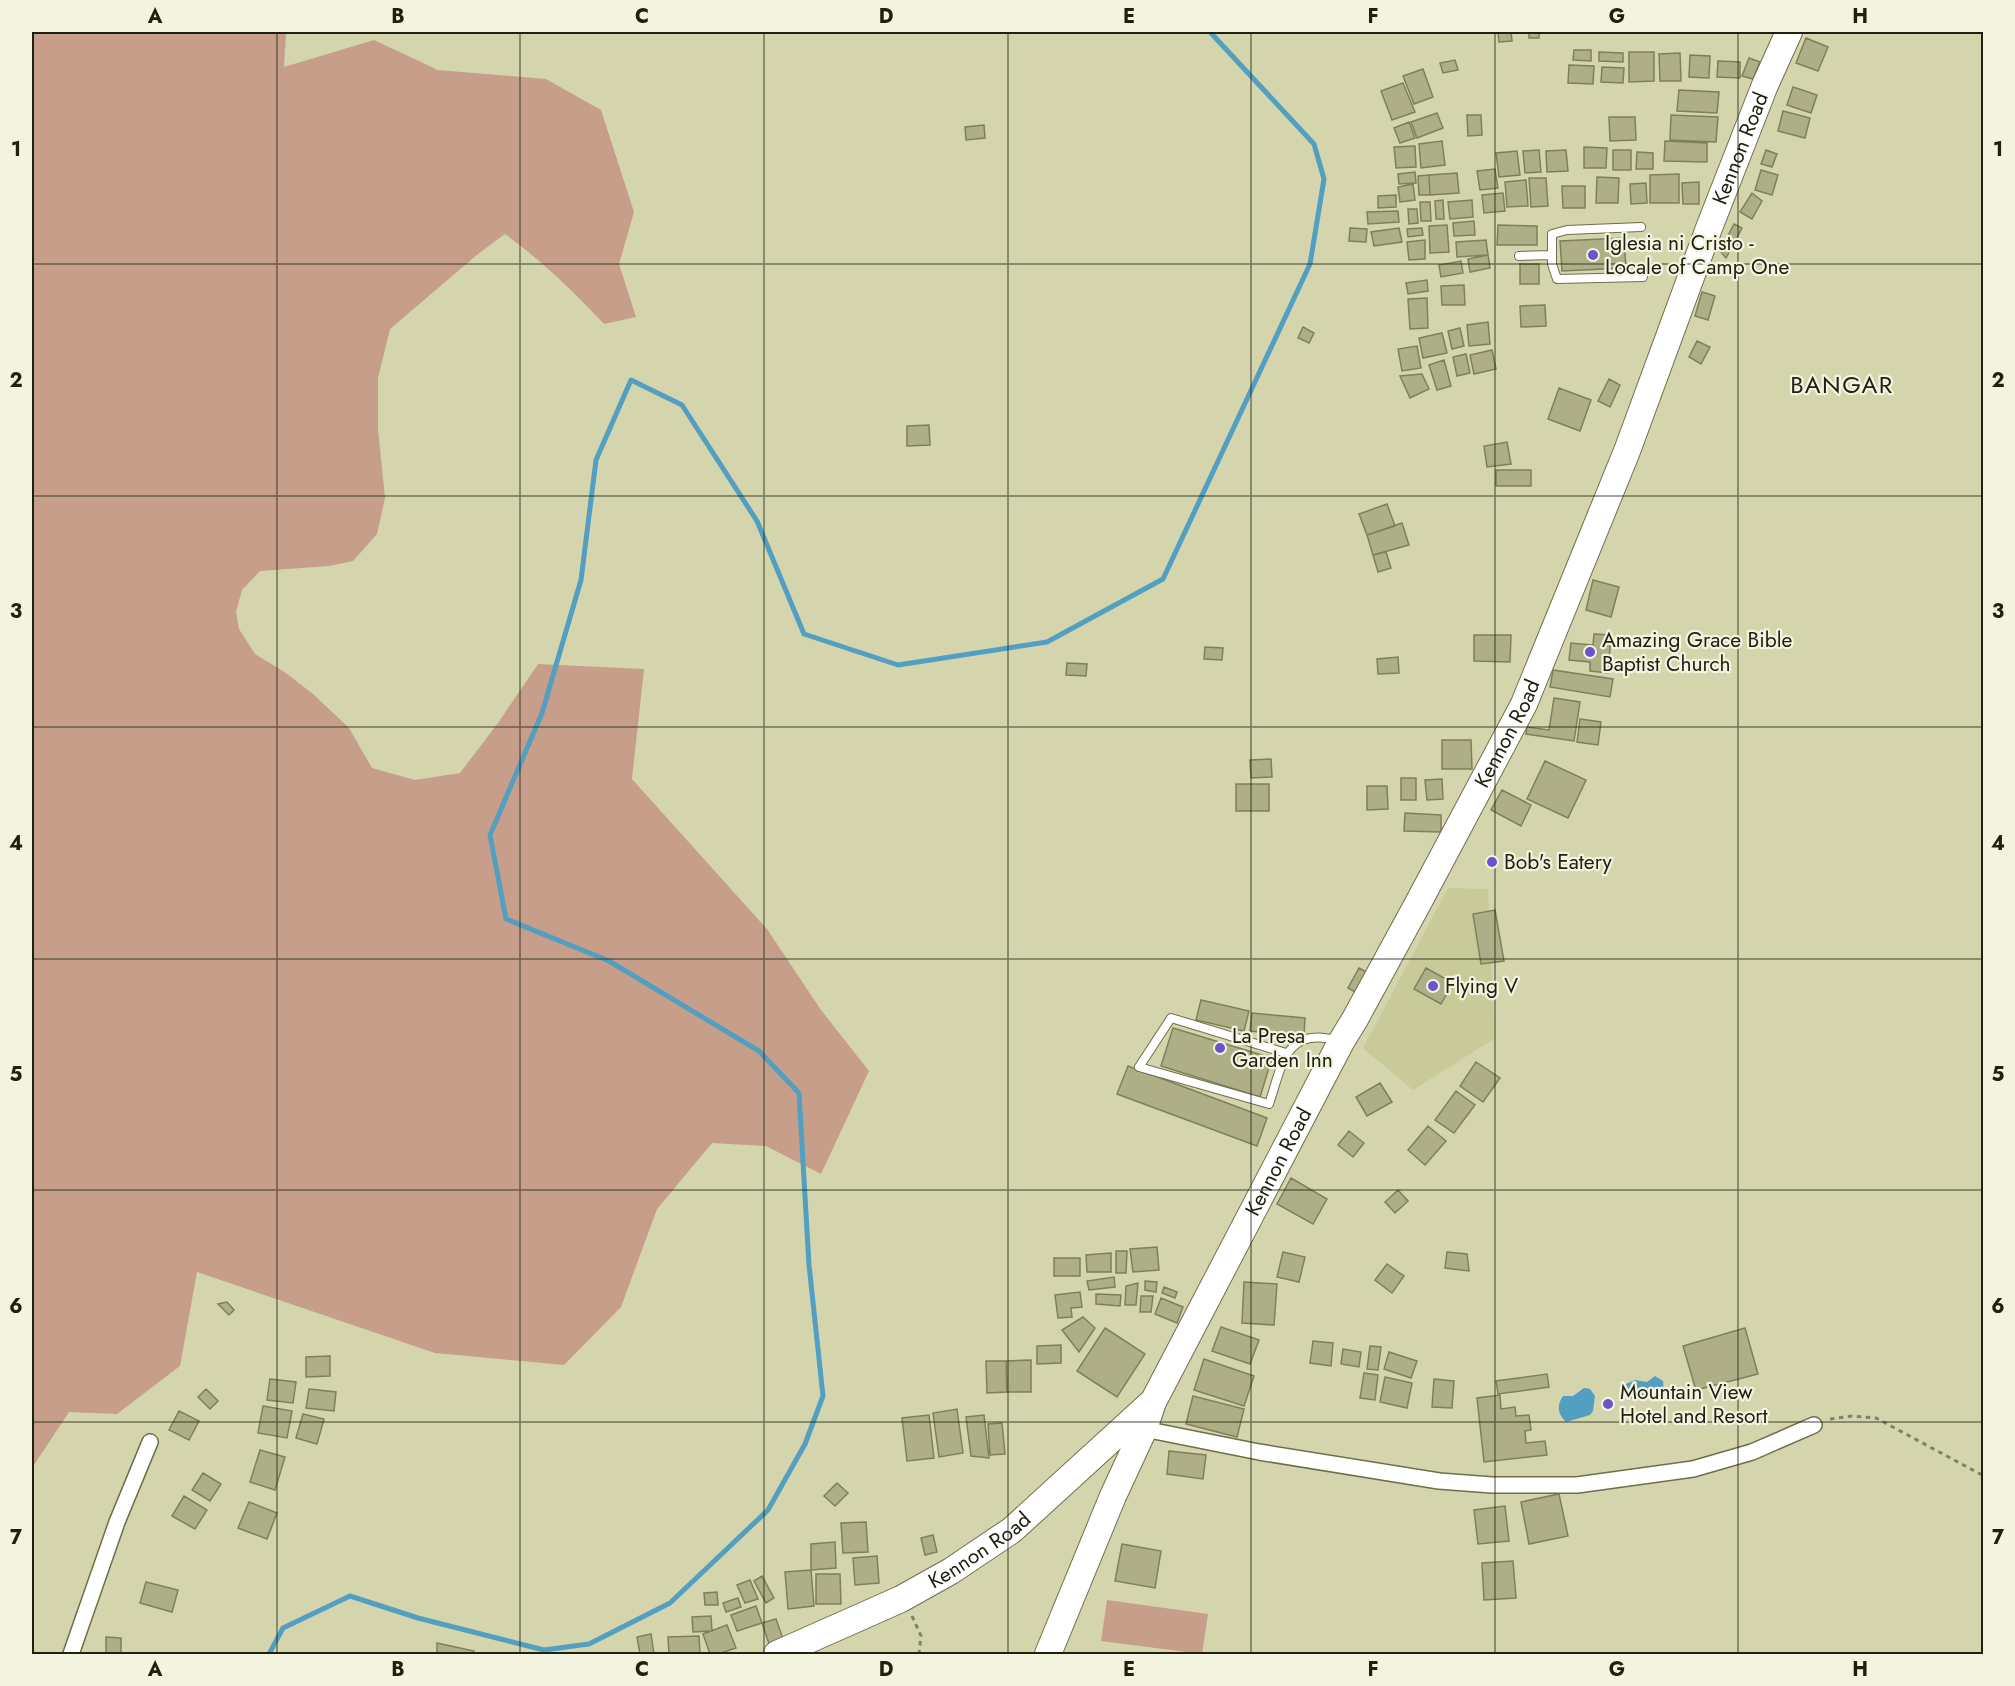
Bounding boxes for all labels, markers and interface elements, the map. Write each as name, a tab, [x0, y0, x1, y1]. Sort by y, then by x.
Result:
text: A	[147, 2, 163, 31]
text: B	[391, 2, 405, 31]
text: C	[635, 2, 649, 31]
text: D	[879, 2, 893, 31]
text: E	[1123, 2, 1135, 31]
text: F	[1367, 2, 1379, 31]
text: G	[1609, 2, 1625, 31]
text: H	[1852, 2, 1868, 31]
street label: Kennon Road	[1705, 88, 1776, 209]
text: 1	[11, 135, 21, 164]
text: 1	[1993, 135, 2003, 164]
place label: Iglesia ni Cristo - Locale of Camp One	[1605, 228, 1790, 282]
marker: Iglesia ni Cristo - Locale of Camp One	[1586, 248, 1600, 262]
text: 2	[9, 366, 23, 395]
text: 2	[1991, 366, 2005, 395]
district label: BANGAR	[1790, 367, 1894, 402]
text: 3	[10, 597, 22, 626]
text: 3	[1992, 597, 2004, 626]
place label: Amazing Grace Bible Baptist Church	[1602, 625, 1792, 679]
marker: Amazing Grace Bible Baptist Church	[1583, 645, 1597, 659]
street label: Kennon Road	[1467, 675, 1547, 793]
text: 4	[9, 829, 23, 858]
text: 4	[1991, 829, 2005, 858]
place label: Bob's Eatery	[1504, 847, 1613, 877]
marker: Bob's Eatery	[1485, 855, 1499, 869]
place label: Flying V	[1445, 971, 1518, 1001]
marker: Flying V	[1426, 979, 1440, 993]
place label: La Presa Garden Inn	[1232, 1021, 1333, 1075]
marker: La Presa Garden Inn	[1213, 1041, 1227, 1055]
text: 5	[10, 1060, 23, 1089]
text: 5	[1992, 1060, 2005, 1089]
street label: Kennon Road	[1238, 1103, 1319, 1221]
text: 6	[9, 1292, 23, 1321]
text: 6	[1991, 1292, 2005, 1321]
place label: Mountain View Hotel and Resort	[1620, 1377, 1768, 1431]
marker: Mountain View Hotel and Resort	[1601, 1397, 1615, 1411]
street label: Kennon Road	[923, 1505, 1037, 1596]
text: 7	[10, 1523, 23, 1552]
text: 7	[1992, 1523, 2005, 1552]
text: A	[147, 1655, 163, 1684]
text: B	[391, 1655, 405, 1684]
text: C	[635, 1655, 649, 1684]
text: D	[879, 1655, 893, 1684]
text: E	[1123, 1655, 1135, 1684]
text: F	[1367, 1655, 1379, 1684]
text: G	[1609, 1655, 1625, 1684]
text: H	[1852, 1655, 1868, 1684]

